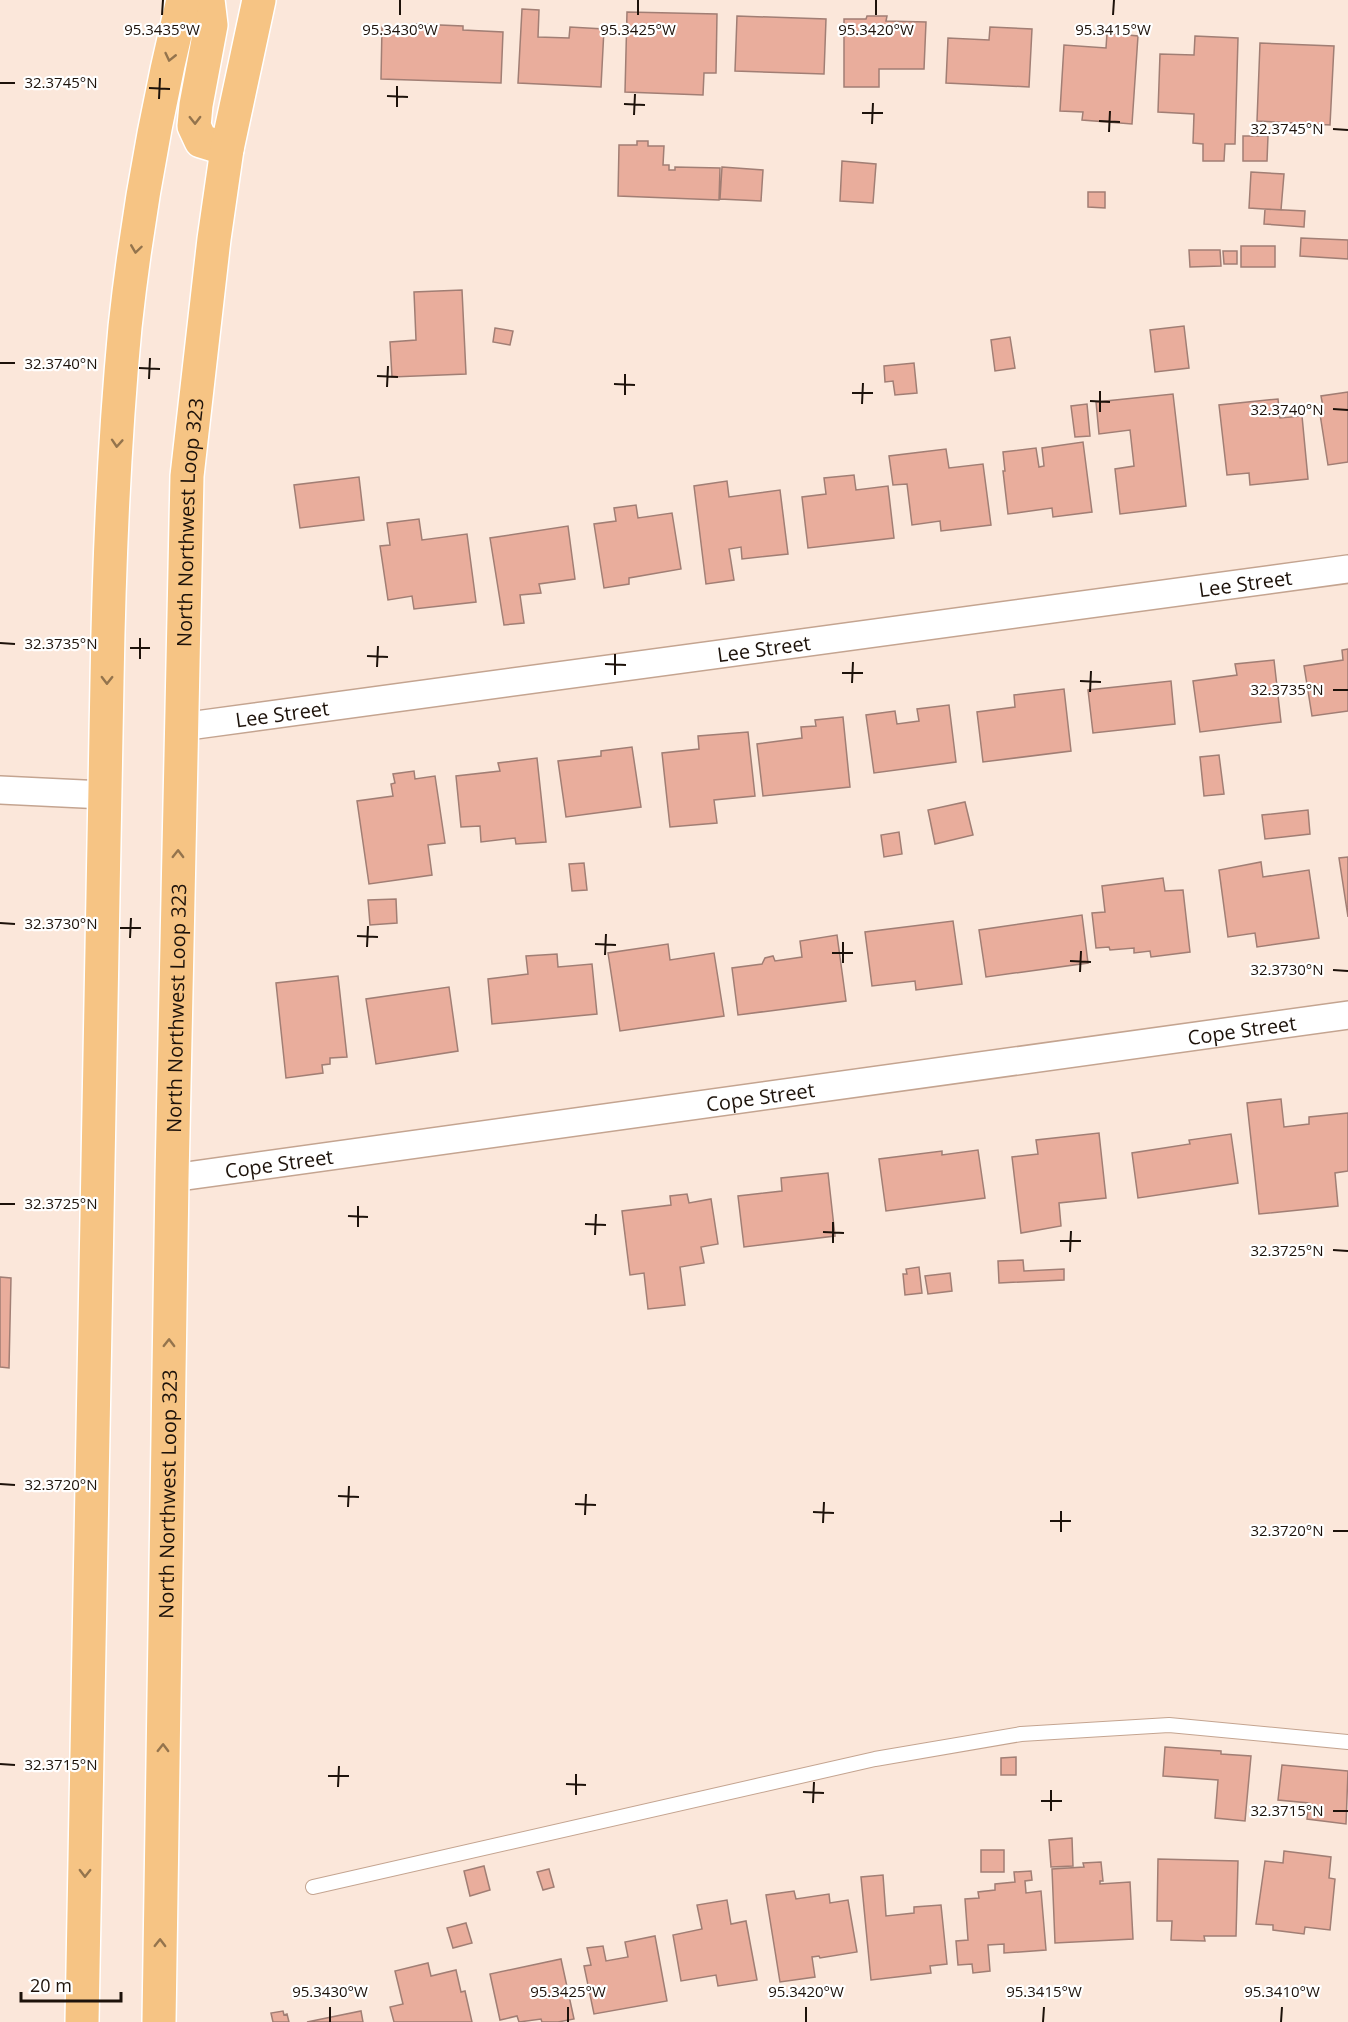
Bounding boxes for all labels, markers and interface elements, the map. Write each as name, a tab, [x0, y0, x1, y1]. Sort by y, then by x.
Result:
text: 95.3435°W	[124, 19, 200, 39]
text: 95.3430°W	[362, 19, 438, 39]
text: 95.3425°W	[600, 19, 676, 39]
text: 95.3420°W	[838, 19, 914, 39]
text: 95.3415°W	[1075, 19, 1151, 39]
one-way arrow	[164, 52, 177, 62]
text: 32.3745°N	[24, 72, 98, 92]
one-way arrow	[189, 115, 202, 124]
text: 32.3745°N	[1250, 118, 1324, 138]
one-way arrow	[130, 244, 143, 254]
text: 32.3740°N	[24, 353, 98, 373]
street label: North Northwest Loop 323	[170, 397, 209, 647]
text: 32.3740°N	[1250, 399, 1324, 419]
one-way arrow	[110, 439, 123, 448]
street label: Lee Street	[1197, 563, 1294, 603]
street label: Lee Street	[715, 628, 812, 668]
text: 32.3735°N	[24, 633, 98, 653]
one-way arrow	[100, 675, 113, 684]
text: 32.3735°N	[1250, 679, 1324, 699]
street label: Lee Street	[234, 694, 330, 733]
one-way arrow	[172, 849, 184, 858]
street label: North Northwest Loop 323	[159, 883, 192, 1133]
text: 32.3730°N	[24, 913, 98, 933]
text: 32.3730°N	[1250, 959, 1324, 979]
street label: Cope Street	[1186, 1009, 1298, 1051]
street label: Cope Street	[704, 1076, 816, 1117]
street label: Cope Street	[223, 1142, 335, 1184]
text: 32.3725°N	[24, 1193, 98, 1213]
text: 32.3725°N	[1250, 1240, 1324, 1260]
one-way arrow	[163, 1338, 176, 1347]
street label: North Northwest Loop 323	[152, 1369, 183, 1619]
text: 32.3720°N	[24, 1474, 98, 1494]
text: 32.3720°N	[1250, 1520, 1324, 1540]
one-way arrow	[157, 1743, 169, 1752]
text: 32.3715°N	[24, 1754, 98, 1774]
text: 32.3715°N	[1250, 1800, 1324, 1820]
one-way arrow	[79, 1868, 91, 1877]
one-way arrow	[154, 1938, 166, 1947]
scale bar	[21, 1965, 122, 2003]
text: 20 m	[30, 1973, 72, 1997]
text: 95.3430°W	[292, 1981, 368, 2001]
text: 95.3425°W	[530, 1981, 606, 2001]
text: 95.3420°W	[768, 1981, 844, 2001]
text: 95.3415°W	[1006, 1981, 1082, 2001]
text: 95.3410°W	[1244, 1981, 1320, 2001]

